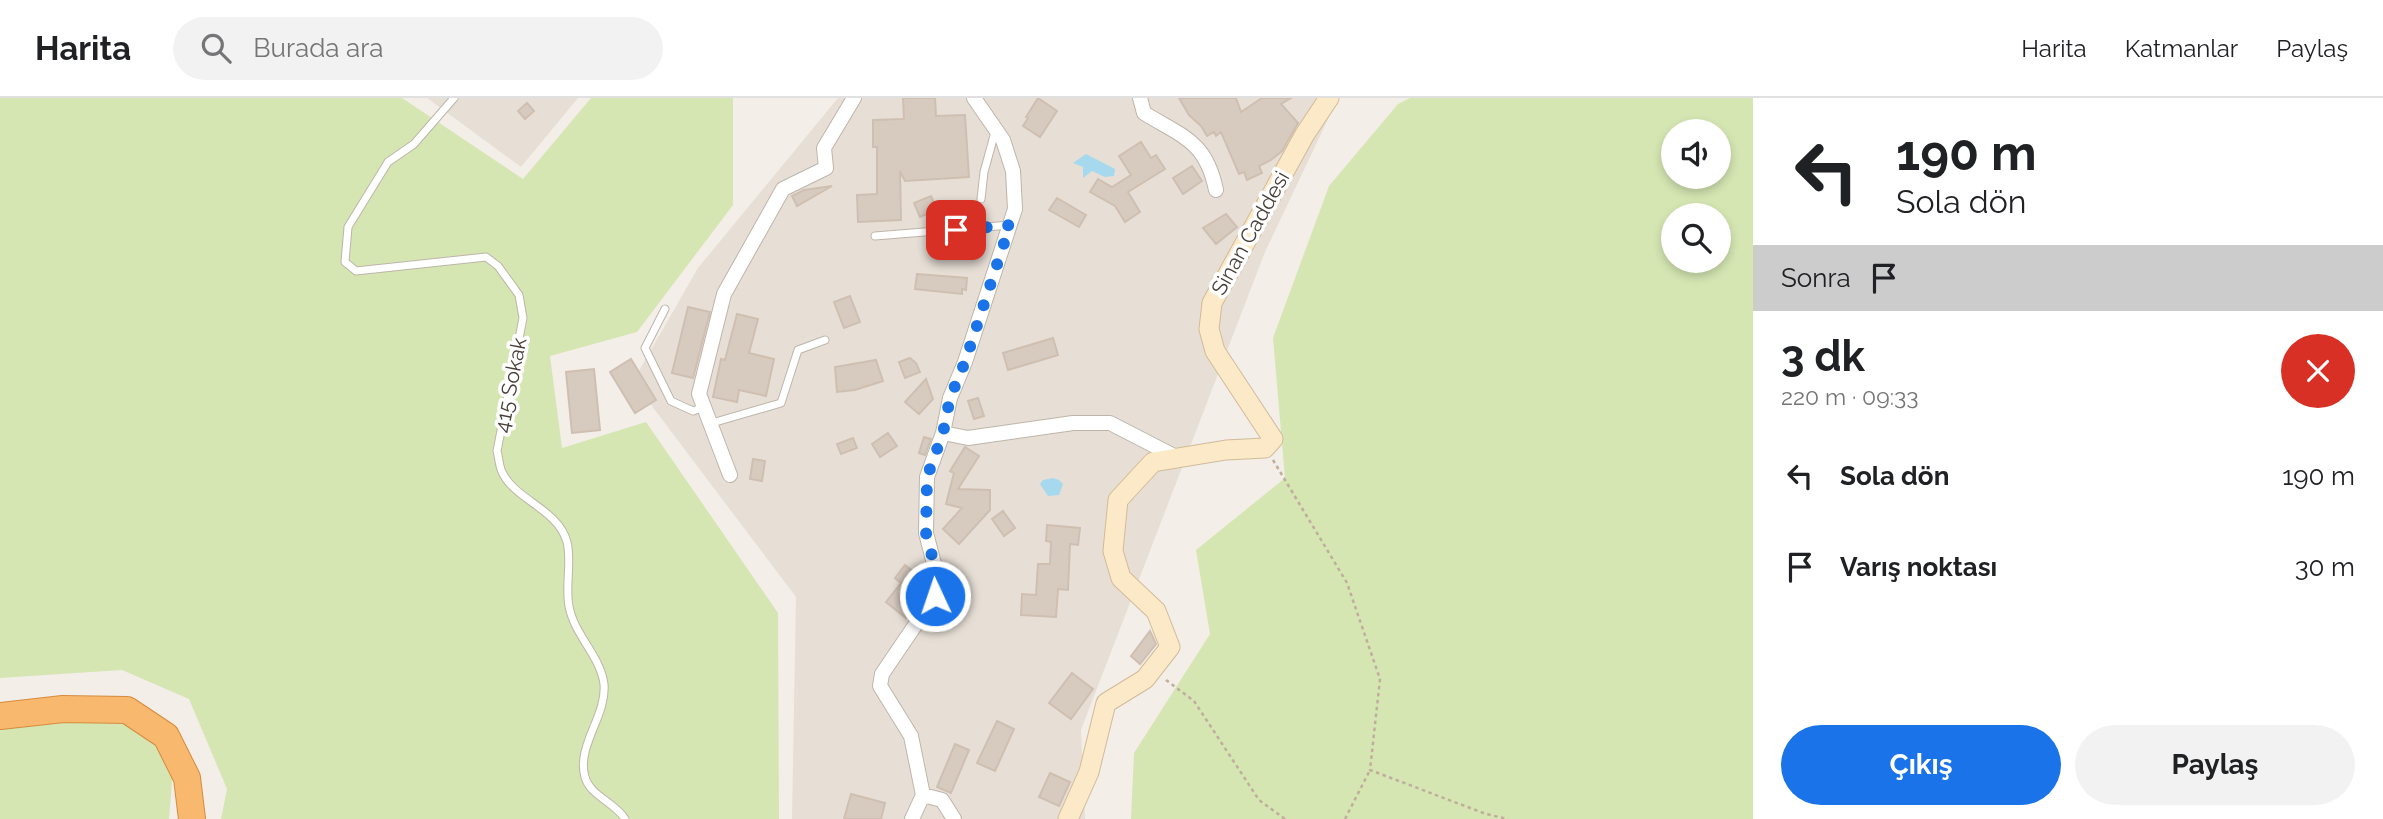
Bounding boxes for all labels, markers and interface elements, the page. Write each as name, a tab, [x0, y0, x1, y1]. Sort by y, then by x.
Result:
search box	[173, 17, 663, 80]
text: Harita	[35, 29, 131, 68]
icon: search	[197, 29, 235, 67]
text: Burada ara	[253, 33, 384, 63]
text: Harita	[2021, 34, 2087, 63]
text: Katmanlar	[2125, 34, 2238, 63]
text: Paylaş	[2276, 34, 2348, 63]
map controls	[1661, 119, 1731, 273]
button: sound	[1661, 119, 1731, 189]
text: 190 m	[1896, 124, 2037, 181]
icon: left	[1781, 126, 1872, 217]
street label: Sinan Caddesi	[1206, 167, 1294, 299]
text: Sola dön	[1896, 183, 2026, 220]
pin	[926, 200, 986, 260]
button: search	[1661, 203, 1731, 273]
icon: arrive	[937, 211, 975, 249]
icon: arrive	[1865, 259, 1903, 297]
text: Sonra	[1781, 263, 1851, 293]
text: 3 dk	[1781, 332, 1865, 381]
button: close	[2281, 334, 2355, 408]
street label: 415 Sokak	[489, 335, 531, 435]
text: 220 m · 09:33	[1781, 383, 1919, 410]
icon: left	[1781, 457, 1819, 495]
text: Sola dön	[1840, 461, 1949, 491]
text: 190 m	[2282, 461, 2355, 491]
icon: arrive	[1781, 548, 1819, 586]
text: Varış noktası	[1840, 552, 1997, 582]
text: 30 m	[2295, 552, 2355, 582]
position arrow	[898, 559, 972, 633]
button: Çıkış	[1781, 725, 2061, 805]
button: Paylaş	[2075, 725, 2355, 805]

